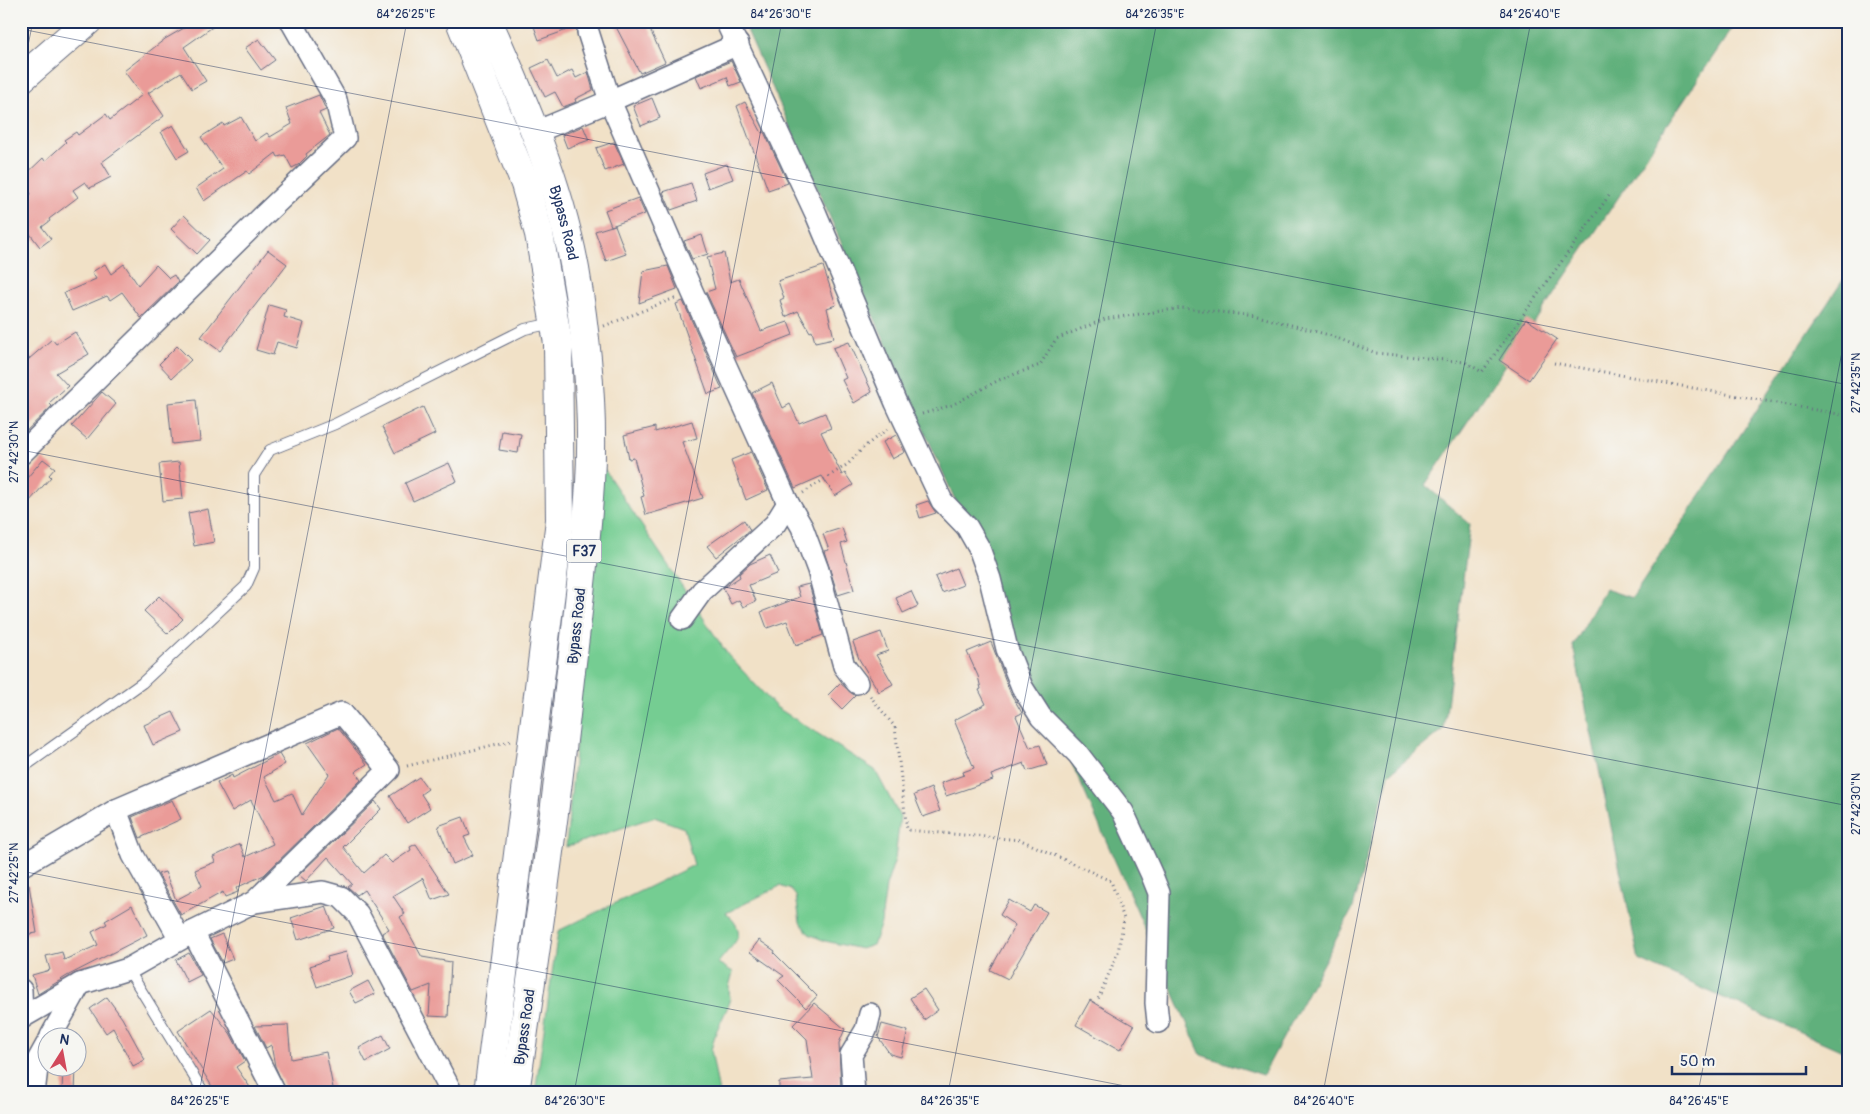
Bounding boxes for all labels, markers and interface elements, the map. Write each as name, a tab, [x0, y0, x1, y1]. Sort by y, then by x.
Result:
text: 84°26'25"E	[377, 7, 435, 22]
text: 84°26'30"E	[751, 7, 811, 22]
text: 84°26'35"E	[1126, 7, 1184, 22]
text: 84°26'40"E	[1500, 7, 1560, 22]
street label: Bypass Road	[545, 183, 583, 262]
text: 27°42'35"N	[1849, 353, 1864, 413]
text: 27°42'30"N	[7, 421, 22, 483]
road number: F37	[566, 540, 602, 562]
street label: Bypass Road	[564, 587, 590, 665]
text: 27°42'30"N	[1849, 773, 1864, 835]
text: 27°42'25"N	[7, 843, 22, 903]
street label: Bypass Road	[510, 988, 540, 1066]
north arrow	[38, 1026, 88, 1076]
text: N	[58, 1030, 71, 1049]
scale bar	[1672, 1044, 1806, 1076]
text: 50 m	[1680, 1052, 1715, 1071]
text: 84°26'25"E	[171, 1094, 229, 1109]
text: 84°26'30"E	[545, 1094, 605, 1109]
text: 84°26'35"E	[921, 1094, 979, 1109]
text: 84°26'40"E	[1294, 1094, 1354, 1109]
text: 84°26'45"E	[1670, 1094, 1728, 1109]

